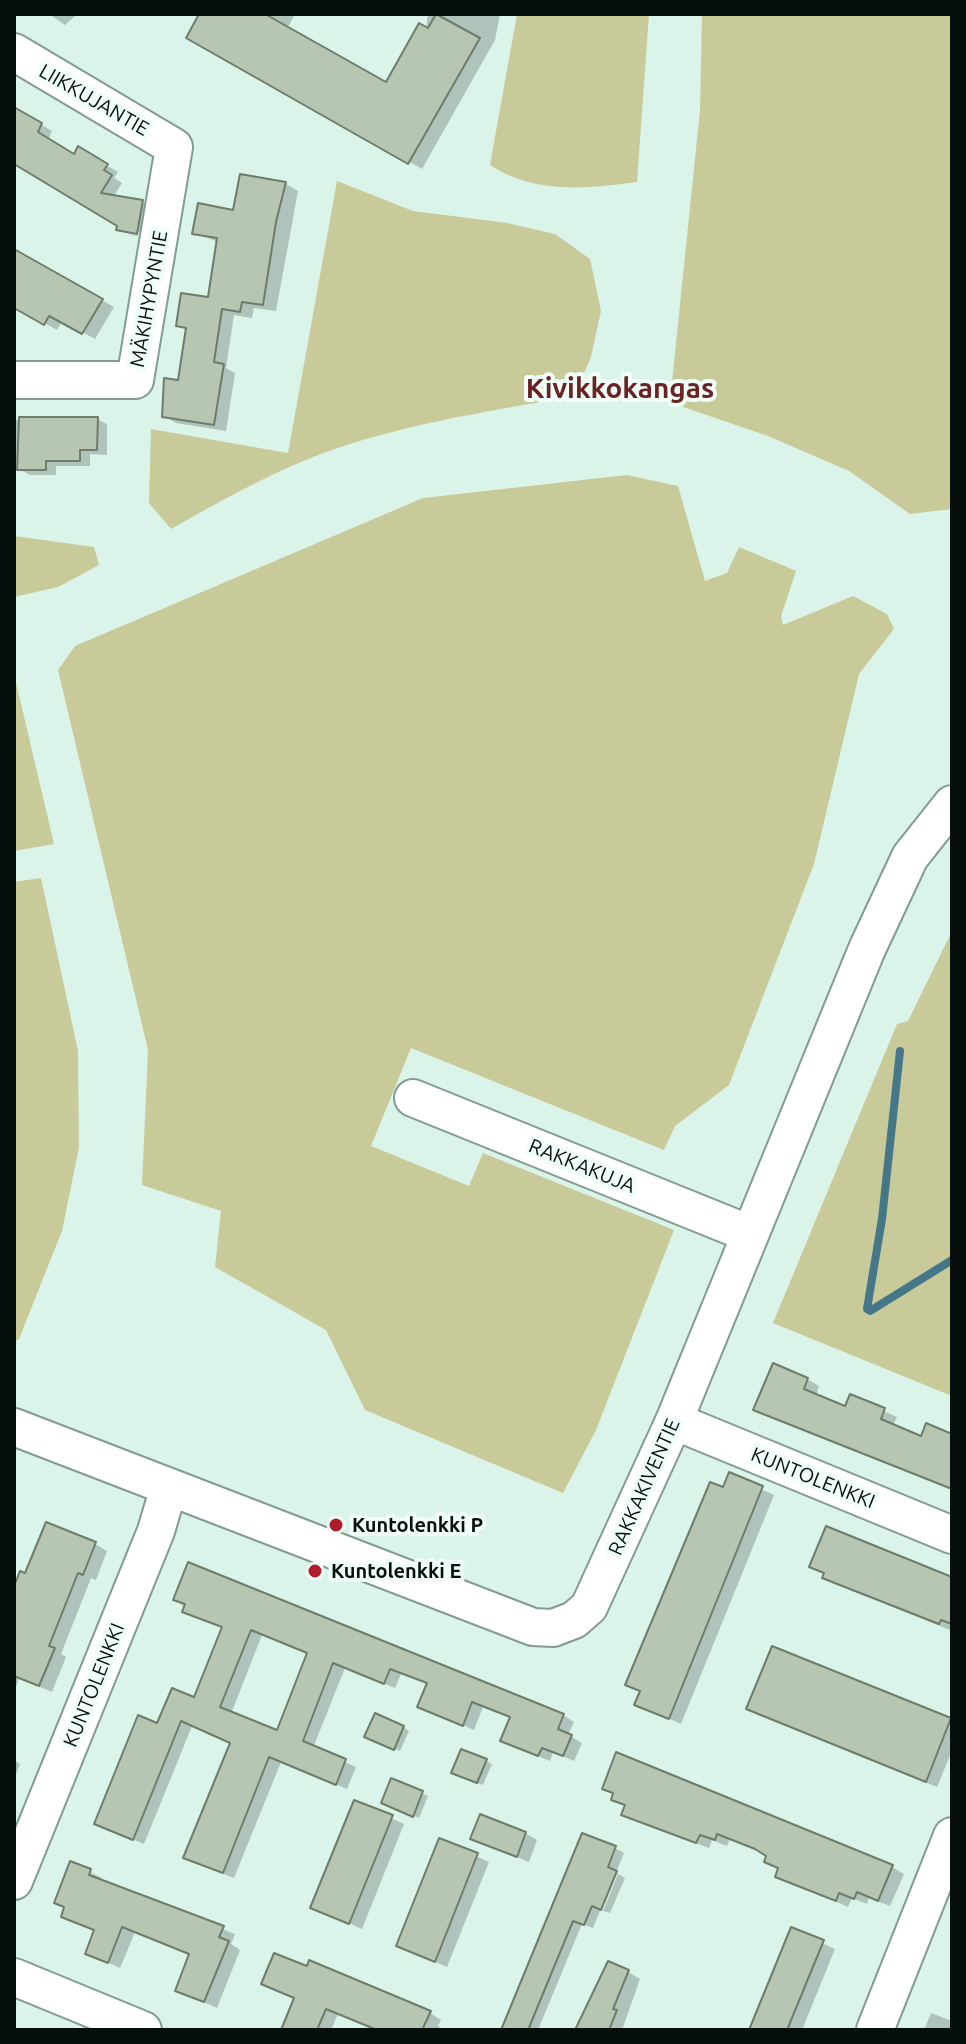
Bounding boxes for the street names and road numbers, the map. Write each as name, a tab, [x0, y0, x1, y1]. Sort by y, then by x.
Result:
street label: LIIKKUJANTIE	[35, 59, 153, 141]
street label: MÄKIHYPYNTIE	[125, 229, 173, 369]
street label: RAKKAKUJA	[525, 1134, 639, 1198]
street label: RAKKAKIVENTIE	[603, 1415, 685, 1559]
street label: KUNTOLENKKI	[748, 1442, 878, 1514]
street label: KUNTOLENKKI	[58, 1620, 130, 1750]

